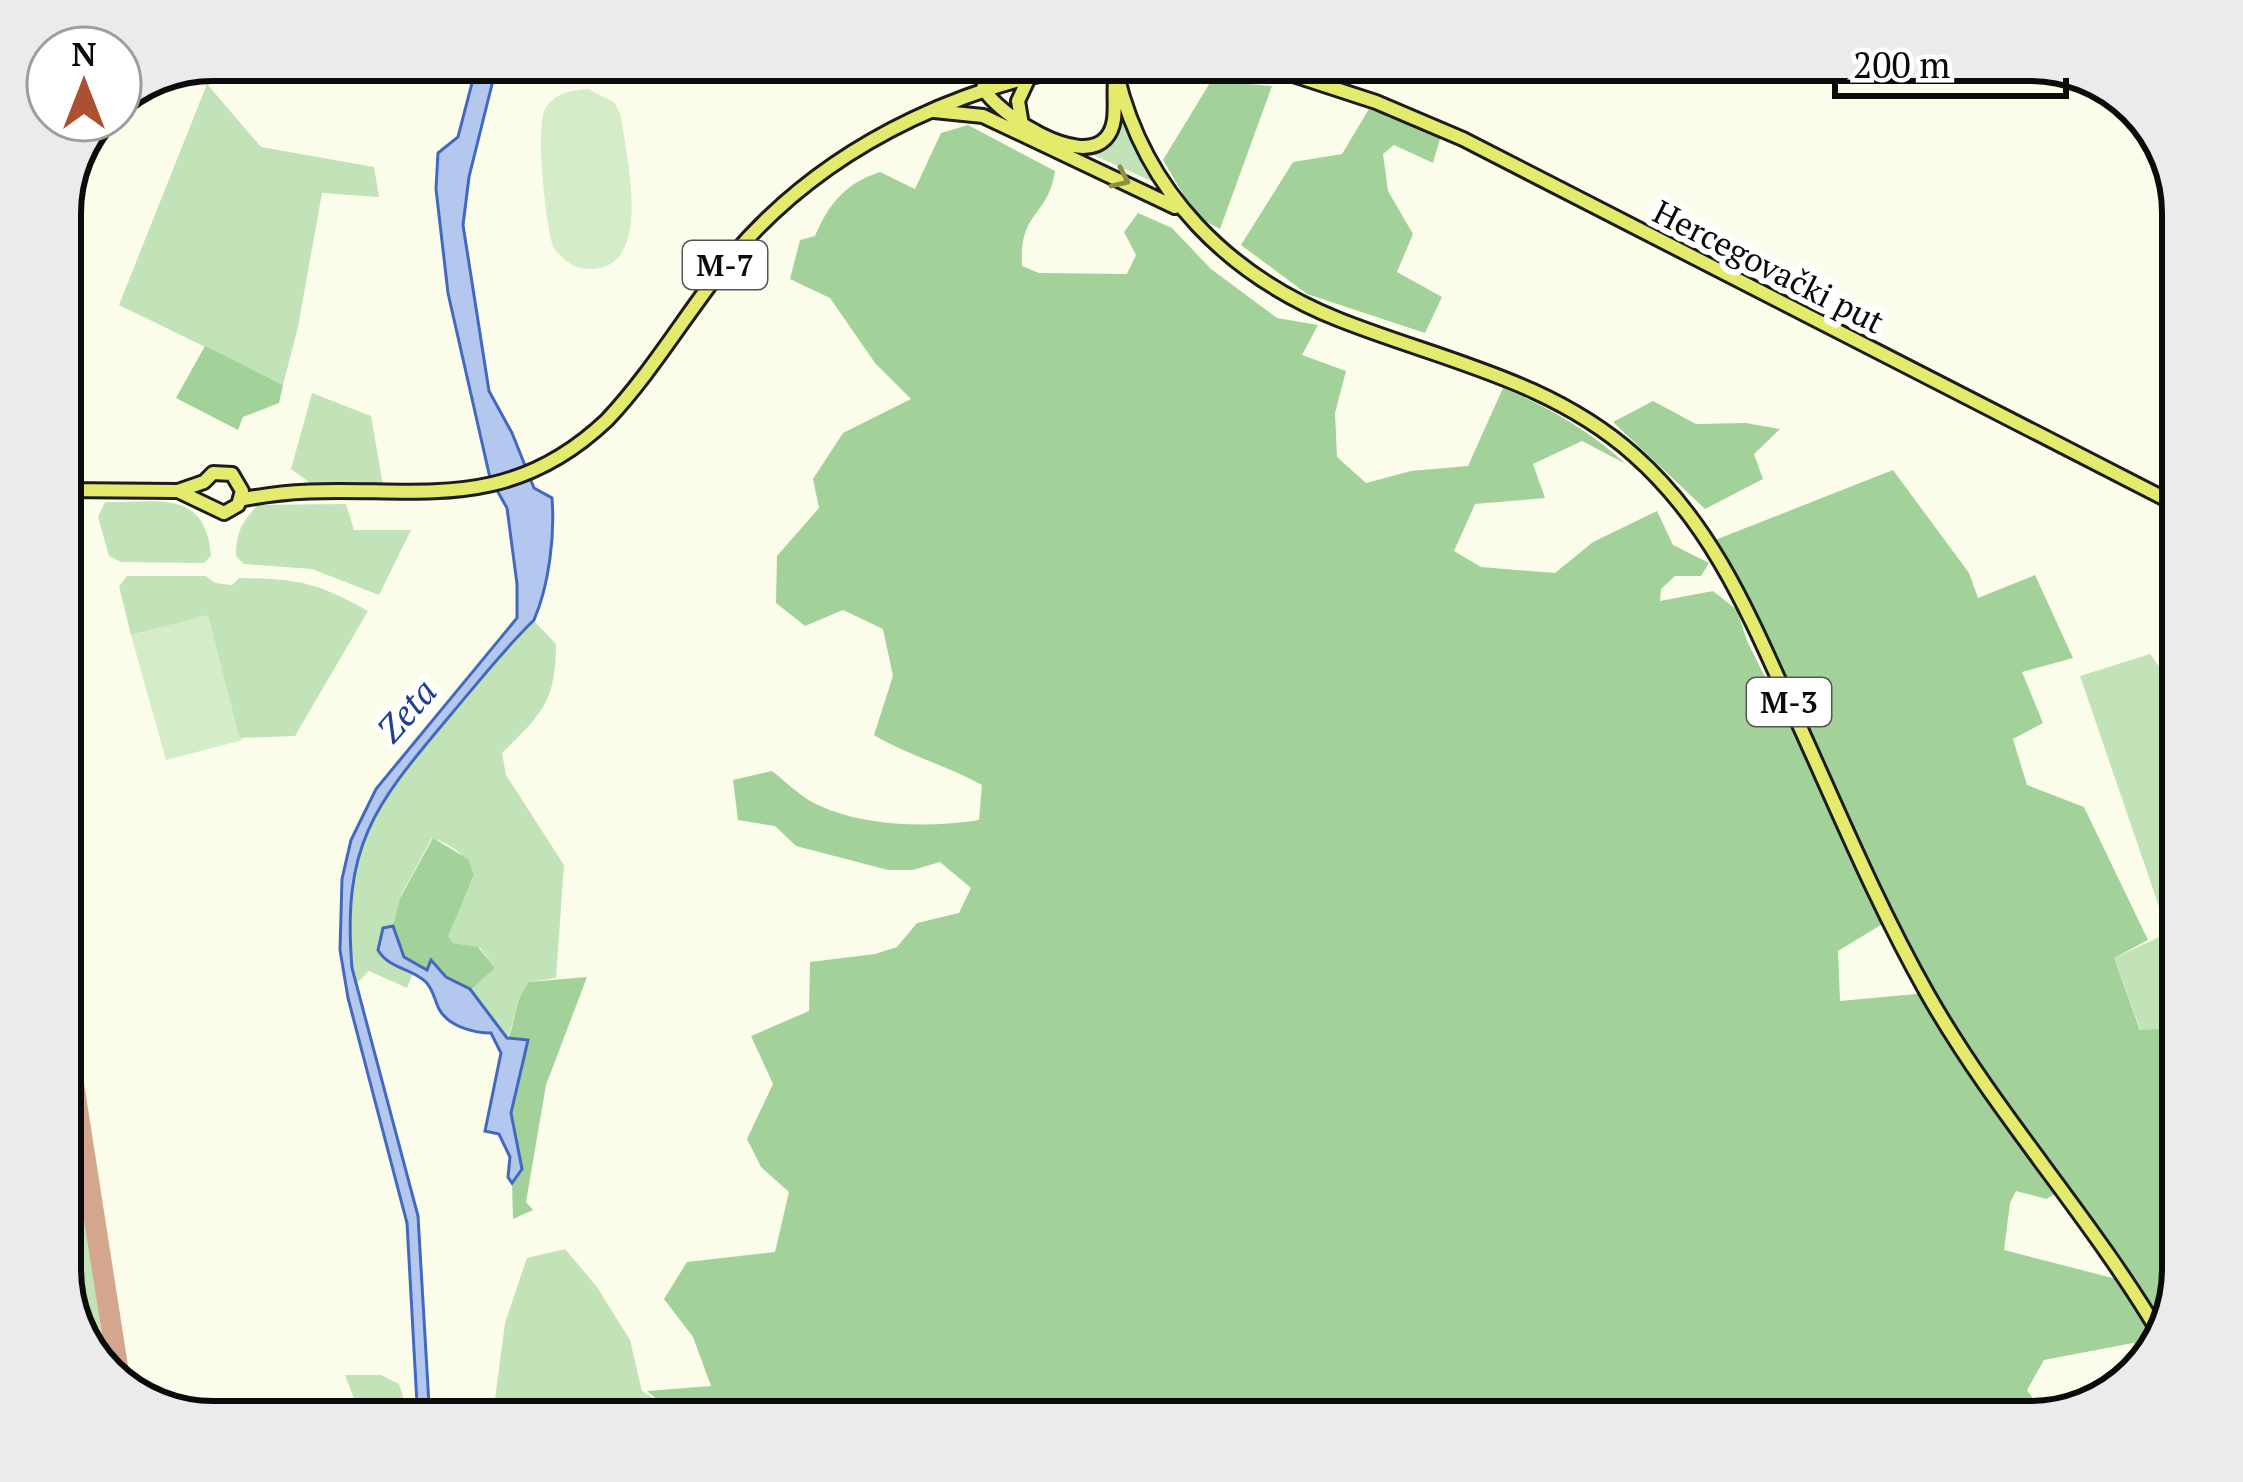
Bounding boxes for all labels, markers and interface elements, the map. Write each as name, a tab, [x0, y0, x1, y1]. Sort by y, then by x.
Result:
north arrow	[24, 24, 144, 144]
scale bar	[1835, 24, 2066, 98]
text: N	[71, 32, 97, 75]
text: 200 m	[1853, 41, 1950, 88]
one-way arrow	[1109, 165, 1130, 189]
street label: Hercegovački put	[1646, 189, 1892, 343]
road number: M-7	[683, 241, 767, 289]
water label: Zeta	[365, 668, 447, 752]
road number: M-3	[1747, 678, 1831, 726]

